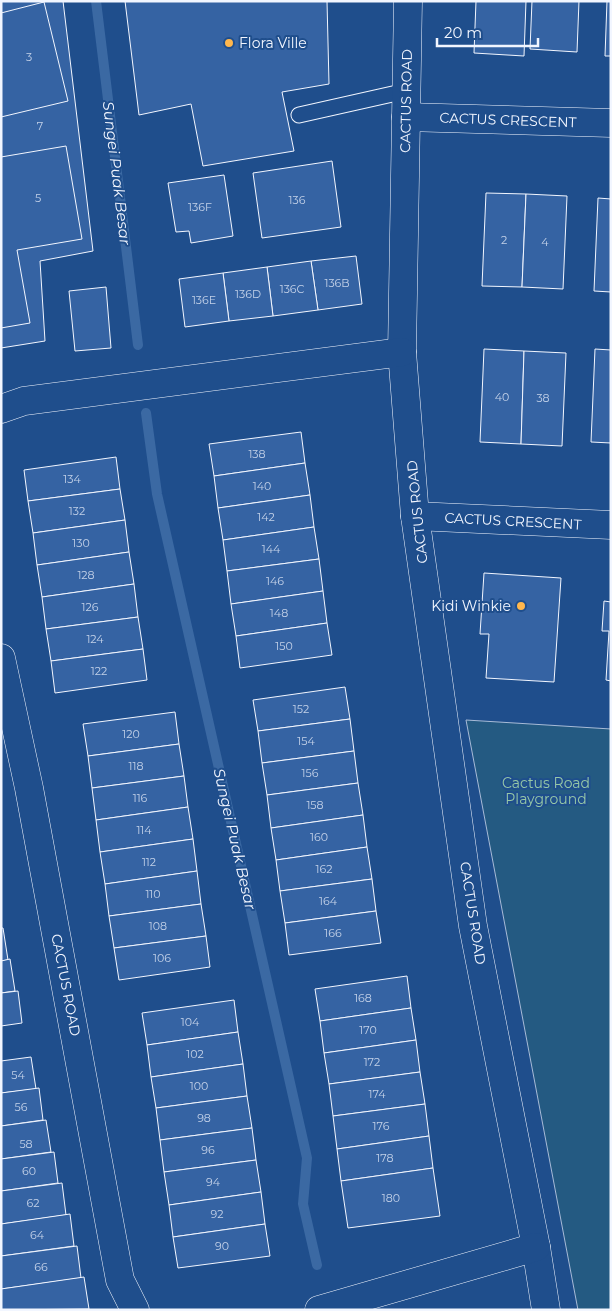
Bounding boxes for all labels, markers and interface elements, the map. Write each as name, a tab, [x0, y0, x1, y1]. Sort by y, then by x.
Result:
scale bar	[437, 15, 538, 47]
text: 20 m	[444, 23, 482, 42]
place label: Flora Ville	[239, 34, 307, 52]
marker: Flora Ville	[223, 37, 235, 49]
street label: CACTUS ROAD	[396, 49, 416, 153]
house number: 3	[26, 50, 32, 64]
water label: Sungei Puak Besar	[99, 100, 135, 247]
street label: CACTUS CRESCENT	[439, 109, 577, 131]
house number: 7	[37, 119, 43, 133]
house number: 5	[35, 191, 41, 205]
house number: 136	[289, 193, 306, 207]
house number: 136F	[188, 200, 212, 214]
house number: 2	[501, 233, 507, 247]
house number: 4	[541, 235, 549, 249]
house number: 136B	[324, 276, 350, 290]
house number: 136C	[280, 282, 305, 296]
house number: 136D	[235, 287, 261, 301]
house number: 136E	[192, 293, 216, 307]
house number: 40	[495, 390, 509, 404]
house number: 38	[536, 391, 550, 405]
house number: 138	[248, 447, 266, 461]
street label: CACTUS ROAD	[403, 459, 431, 565]
house number: 134	[63, 472, 81, 486]
house number: 140	[253, 479, 271, 493]
house number: 132	[69, 504, 85, 518]
street label: CACTUS CRESCENT	[444, 508, 582, 534]
house number: 142	[257, 510, 275, 524]
house number: 130	[72, 536, 90, 550]
house number: 144	[262, 542, 281, 556]
house number: 128	[77, 568, 95, 582]
house number: 146	[266, 574, 284, 588]
place label: Kidi Winkie	[431, 597, 511, 615]
house number: 126	[82, 600, 99, 614]
marker: Kidi Winkie	[515, 600, 527, 612]
house number: 148	[270, 606, 288, 620]
house number: 124	[86, 632, 104, 646]
house number: 150	[275, 639, 293, 653]
house number: 122	[91, 664, 107, 678]
house number: 152	[293, 702, 309, 716]
house number: 120	[122, 727, 140, 741]
house number: 154	[297, 734, 315, 748]
house number: 118	[129, 759, 143, 773]
water label: Sungei Puak Besar	[209, 766, 261, 912]
house number: 156	[302, 766, 319, 780]
park label: Cactus Road Playground	[502, 774, 590, 808]
house number: 116	[133, 791, 148, 805]
house number: 158	[306, 798, 324, 812]
house number: 114	[136, 823, 152, 837]
house number: 160	[310, 830, 328, 844]
house number: 112	[142, 855, 156, 869]
street label: CACTUS ROAD	[456, 860, 490, 966]
house number: 162	[316, 862, 332, 876]
house number: 110	[145, 887, 161, 901]
house number: 164	[319, 894, 338, 908]
house number: 108	[149, 919, 167, 933]
house number: 166	[324, 926, 342, 940]
street label: CACTUS ROAD	[47, 932, 85, 1038]
house number: 106	[153, 951, 171, 965]
house number: 168	[354, 991, 372, 1005]
house number: 104	[181, 1015, 200, 1029]
house number: 170	[359, 1023, 377, 1037]
house number: 102	[186, 1047, 204, 1061]
house number: 172	[364, 1055, 380, 1069]
house number: 54	[11, 1068, 25, 1082]
house number: 100	[190, 1079, 208, 1093]
house number: 174	[368, 1087, 386, 1101]
house number: 56	[15, 1100, 28, 1114]
house number: 98	[197, 1111, 211, 1125]
house number: 176	[373, 1119, 390, 1133]
house number: 58	[19, 1137, 33, 1151]
house number: 96	[201, 1143, 215, 1157]
house number: 178	[376, 1151, 394, 1165]
house number: 60	[22, 1164, 36, 1178]
house number: 94	[206, 1175, 221, 1189]
house number: 180	[382, 1191, 400, 1205]
house number: 62	[27, 1196, 39, 1210]
house number: 92	[211, 1207, 223, 1221]
house number: 64	[30, 1228, 45, 1242]
house number: 90	[215, 1239, 229, 1253]
house number: 66	[34, 1260, 48, 1274]

